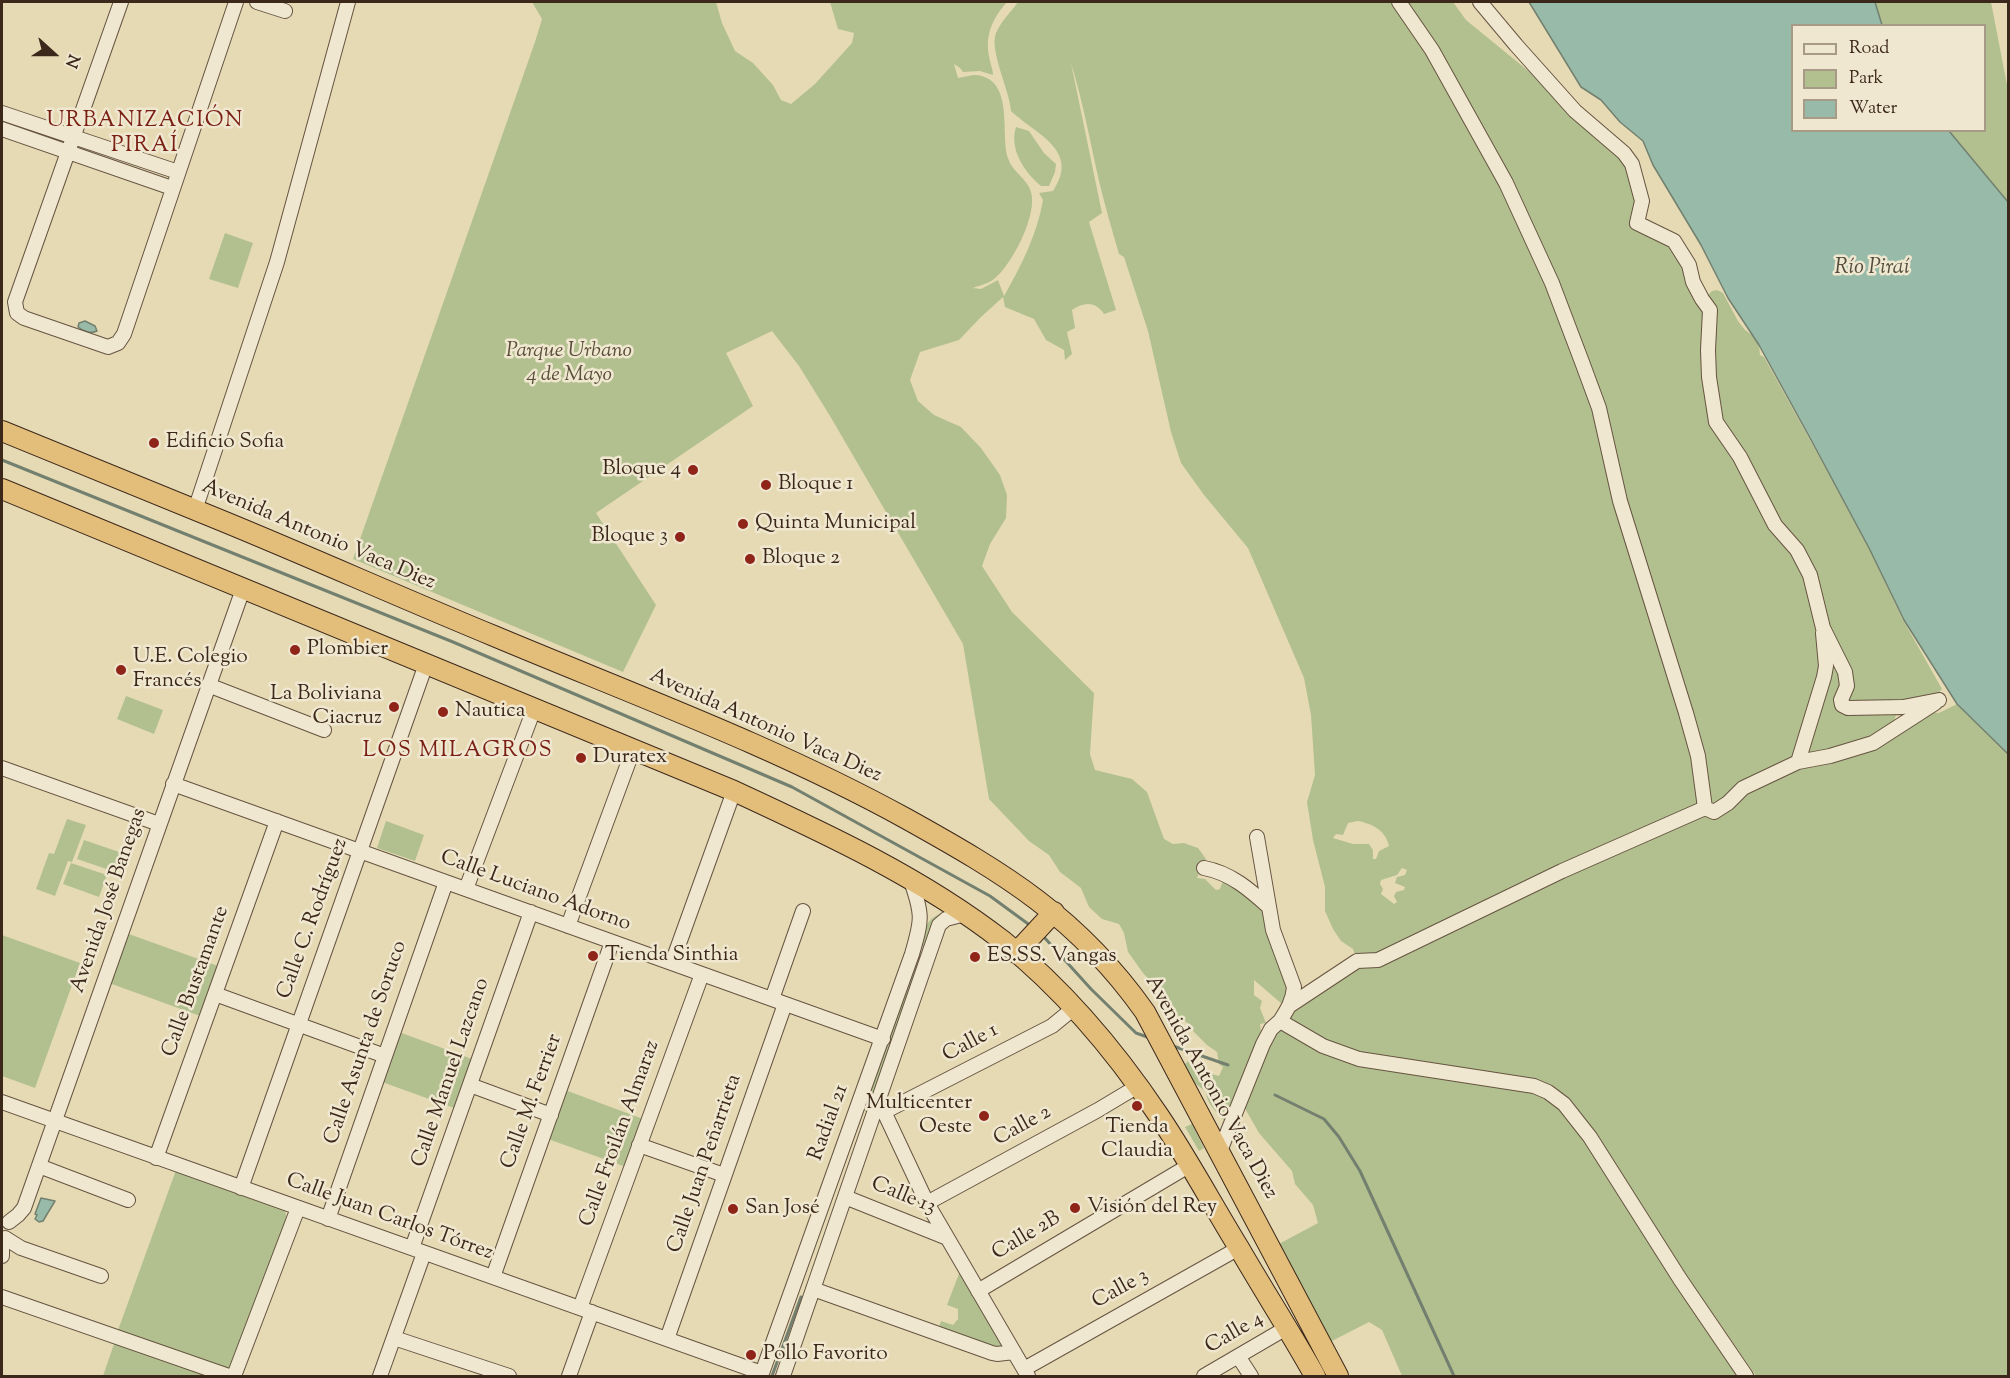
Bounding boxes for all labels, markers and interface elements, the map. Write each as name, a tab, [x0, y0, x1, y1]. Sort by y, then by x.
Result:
north arrow	[24, 24, 84, 84]
legend	[1791, 24, 1986, 132]
text: Road	[1849, 36, 1889, 62]
text: N	[58, 51, 84, 71]
text: Park	[1849, 66, 1883, 92]
text: Water	[1849, 96, 1897, 122]
district label: URBANIZACIÓN PIRAÍ	[46, 109, 244, 160]
water label: Río Piraí	[1835, 256, 1909, 282]
park label: Parque Urbano 4 de Mayo	[506, 339, 632, 389]
place label: Edificio Sofia	[166, 430, 284, 456]
marker: Edificio Sofia	[147, 436, 161, 450]
place label: Bloque 4	[602, 457, 681, 483]
marker: Bloque 4	[686, 463, 700, 477]
place label: Bloque 1	[778, 472, 853, 498]
street label: Avenida Antonio Vaca Diez	[197, 475, 439, 597]
marker: Bloque 1	[759, 478, 773, 492]
place label: Quinta Municipal	[755, 511, 916, 537]
marker: Quinta Municipal	[736, 517, 750, 531]
place label: Bloque 3	[591, 524, 668, 550]
marker: Bloque 3	[673, 530, 687, 544]
place label: Bloque 2	[762, 546, 840, 572]
marker: Bloque 2	[743, 552, 757, 566]
place label: Plombier	[307, 637, 388, 663]
marker: Plombier	[288, 643, 302, 657]
place label: U.E. Colegio Francés	[133, 645, 248, 695]
marker: U.E. Colegio Francés	[114, 663, 128, 677]
street label: Avenida Antonio Vaca Diez	[645, 664, 885, 790]
place label: La Boliviana Ciacruz	[270, 682, 382, 732]
place label: Nautica	[455, 699, 525, 725]
marker: La Boliviana Ciacruz	[387, 700, 401, 714]
marker: Nautica	[436, 705, 450, 719]
district label: LOS MILAGROS	[363, 739, 553, 765]
place label: Duratex	[593, 745, 667, 771]
marker: Duratex	[574, 751, 588, 765]
street label: Avenida José Banegas	[67, 805, 153, 997]
street label: Calle C. Rodríguez	[273, 835, 355, 1003]
street label: Calle Luciano Adorno	[436, 846, 634, 938]
street label: Calle Bustamante	[158, 903, 236, 1061]
street label: Calle Asunta de Soruco	[320, 938, 414, 1148]
place label: Tienda Sinthia	[605, 943, 738, 969]
place label: ES.SS. Vangas	[987, 944, 1117, 970]
marker: Tienda Sinthia	[586, 949, 600, 963]
marker: ES.SS. Vangas	[968, 950, 982, 964]
street label: Avenida Antonio Vaca Diez	[1138, 972, 1282, 1204]
street label: Calle Manuel Lazcano	[408, 975, 496, 1171]
street label: Calle 1	[939, 1019, 1003, 1069]
street label: Calle M. Ferrier	[497, 1031, 569, 1173]
street label: Calle Froilán Almaraz	[576, 1037, 666, 1231]
street label: Calle Juan Peñarrieta	[664, 1071, 748, 1257]
street label: Radial 21	[805, 1081, 855, 1165]
place label: Multicenter Oeste	[866, 1091, 972, 1141]
marker: Tienda Claudia	[1130, 1099, 1144, 1113]
street label: Calle 2	[990, 1101, 1056, 1153]
marker: Multicenter Oeste	[977, 1109, 991, 1123]
place label: Tienda Claudia	[1101, 1115, 1173, 1165]
street label: Calle Juan Carlos Tórrez	[282, 1169, 496, 1267]
street label: Calle 13	[867, 1173, 939, 1221]
place label: Visión del Rey	[1087, 1195, 1217, 1221]
place label: San José	[745, 1196, 820, 1222]
marker: Visión del Rey	[1068, 1201, 1082, 1215]
marker: San José	[726, 1202, 740, 1216]
street label: Calle 2B	[988, 1207, 1066, 1267]
street label: Calle 3	[1088, 1264, 1154, 1316]
street label: Calle 4	[1202, 1307, 1268, 1361]
place label: Pollo Favorito	[763, 1342, 888, 1368]
marker: Pollo Favorito	[744, 1348, 758, 1362]

